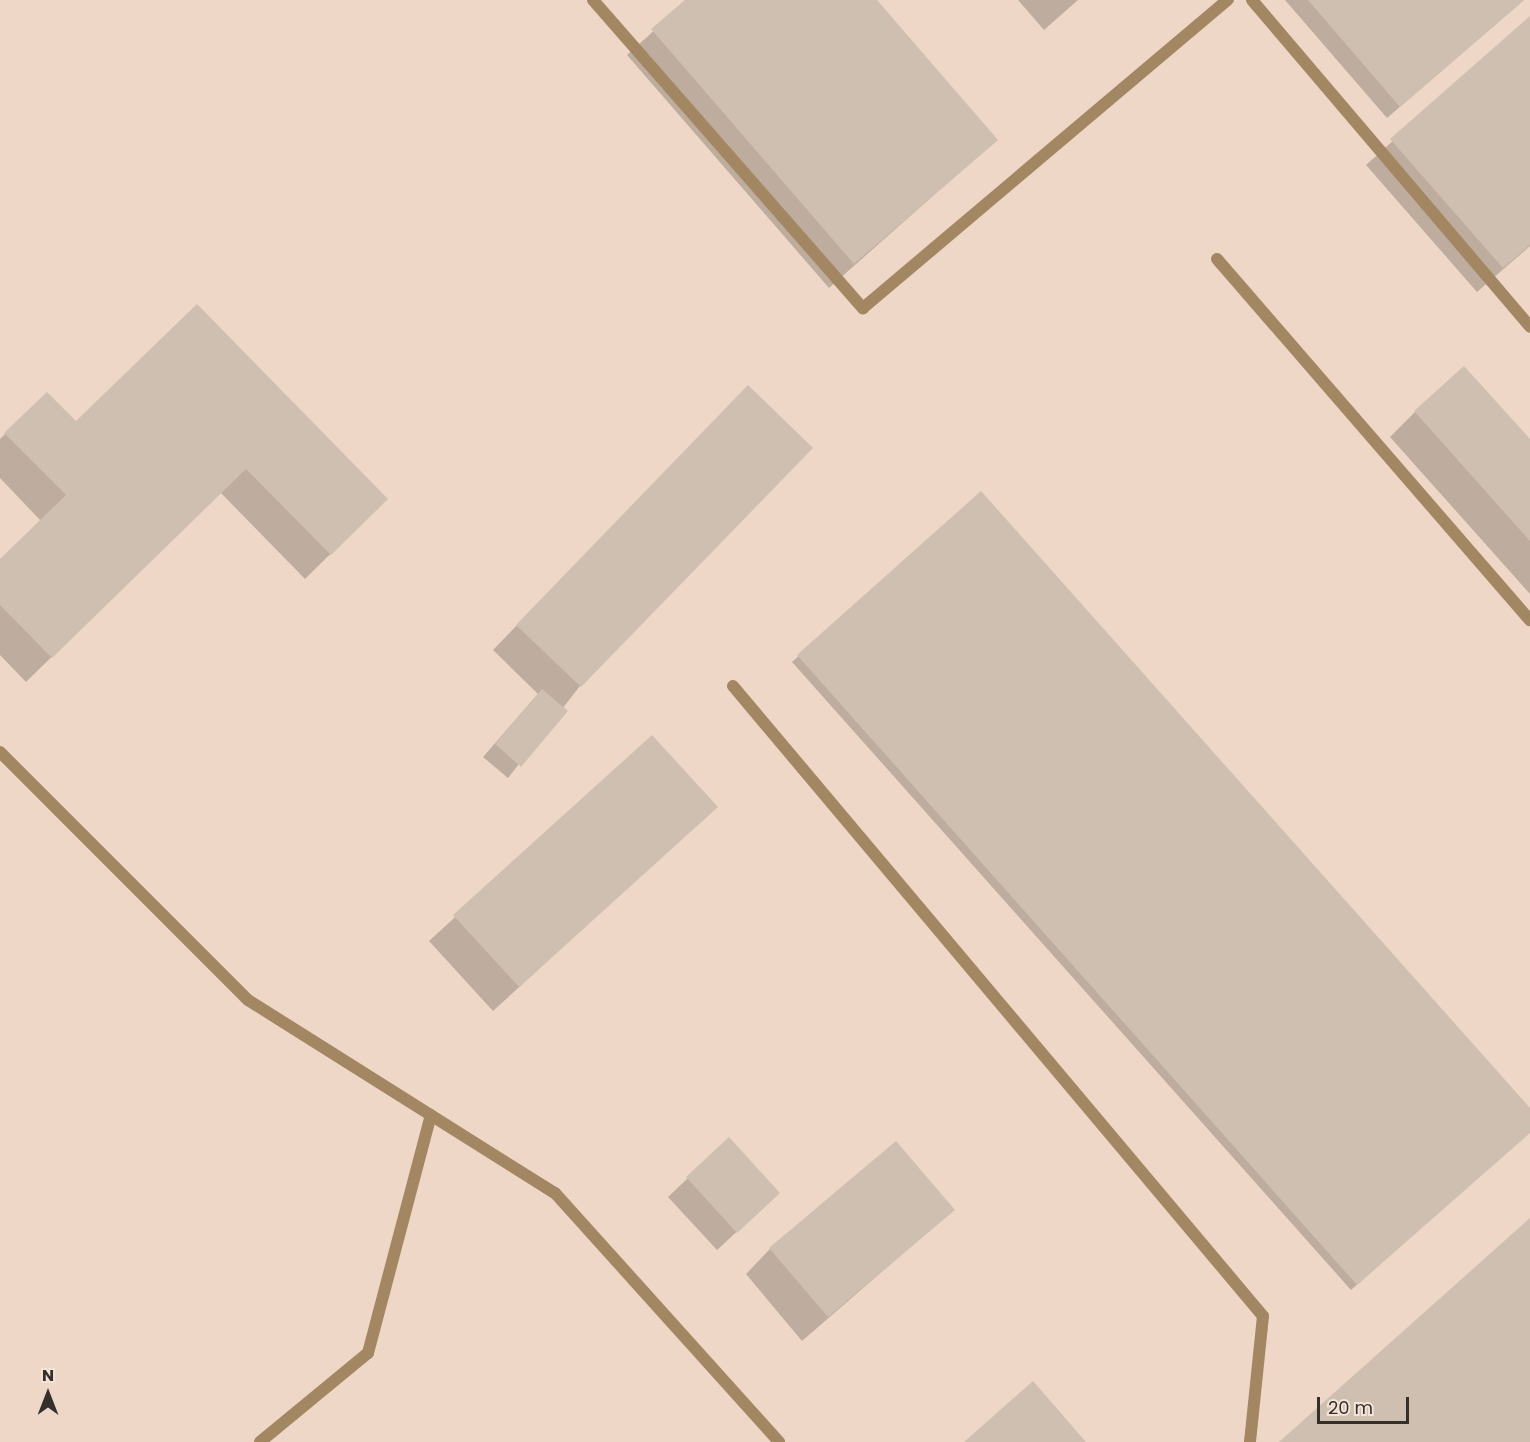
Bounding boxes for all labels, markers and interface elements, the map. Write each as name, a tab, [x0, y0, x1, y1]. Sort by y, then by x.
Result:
north arrow	[18, 1364, 78, 1424]
text: N	[42, 1364, 54, 1387]
scale bar	[1320, 1385, 1412, 1423]
text: 20 m	[1328, 1395, 1373, 1420]

